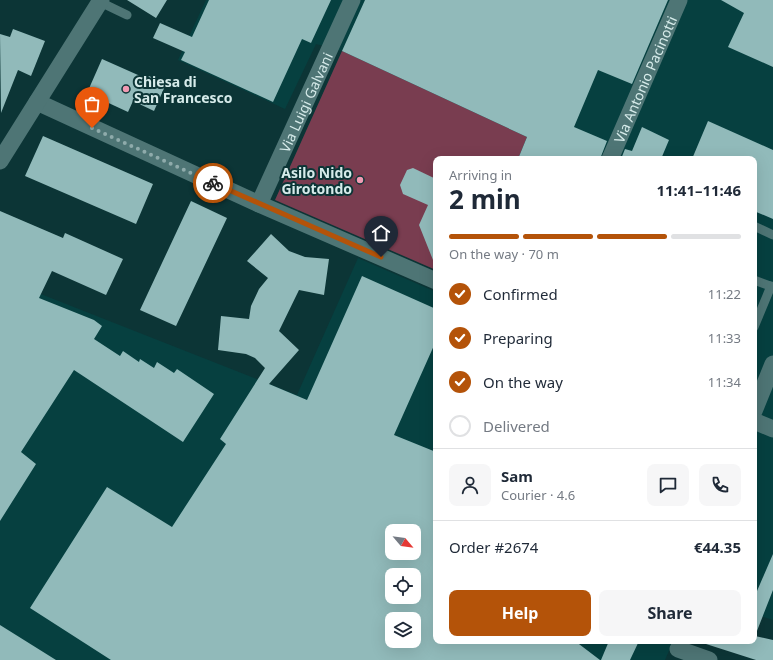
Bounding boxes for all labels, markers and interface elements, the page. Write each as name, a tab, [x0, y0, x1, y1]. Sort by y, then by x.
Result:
street label: Via Antonio Pacinotti	[609, 13, 681, 146]
street label: Via Luigi Galvani	[274, 49, 337, 155]
place label: Chiesa di San Francesco	[134, 72, 233, 107]
marker: Chiesa di San Francesco	[121, 84, 131, 94]
pin	[75, 87, 109, 128]
icon: bag	[81, 93, 103, 115]
courier	[193, 163, 233, 203]
place label: Asilo Nido Girotondo	[281, 163, 352, 198]
text: Arriving in	[449, 166, 512, 184]
icon: bike	[202, 172, 224, 194]
marker: Asilo Nido Girotondo	[355, 175, 365, 185]
text: 11:41–11:46	[656, 180, 741, 200]
text: 2 min	[449, 181, 521, 217]
pin	[364, 216, 398, 257]
icon: home	[370, 222, 392, 244]
text: On the way · 70 m	[449, 245, 559, 263]
icon: check	[449, 283, 471, 305]
text: Confirmed	[483, 284, 558, 304]
text: 11:22	[708, 285, 741, 303]
icon: check	[449, 327, 471, 349]
text: Preparing	[483, 328, 553, 348]
text: 11:33	[708, 329, 741, 347]
icon: check	[449, 371, 471, 393]
text: On the way	[483, 372, 563, 392]
text: 11:34	[708, 373, 741, 391]
text: Delivered	[483, 416, 550, 436]
button: person	[449, 464, 491, 506]
button: chat	[647, 464, 689, 506]
button: phone	[699, 464, 741, 506]
text: Sam	[501, 466, 533, 486]
text: Courier · 4.6	[501, 486, 575, 504]
north arrow	[385, 524, 421, 560]
map controls	[385, 524, 421, 648]
text: Order #2674	[449, 537, 538, 557]
text: €44.35	[694, 537, 741, 557]
button: locate	[385, 568, 421, 604]
button: Help	[449, 590, 591, 636]
button: Share	[599, 590, 741, 636]
button: layers	[385, 612, 421, 648]

